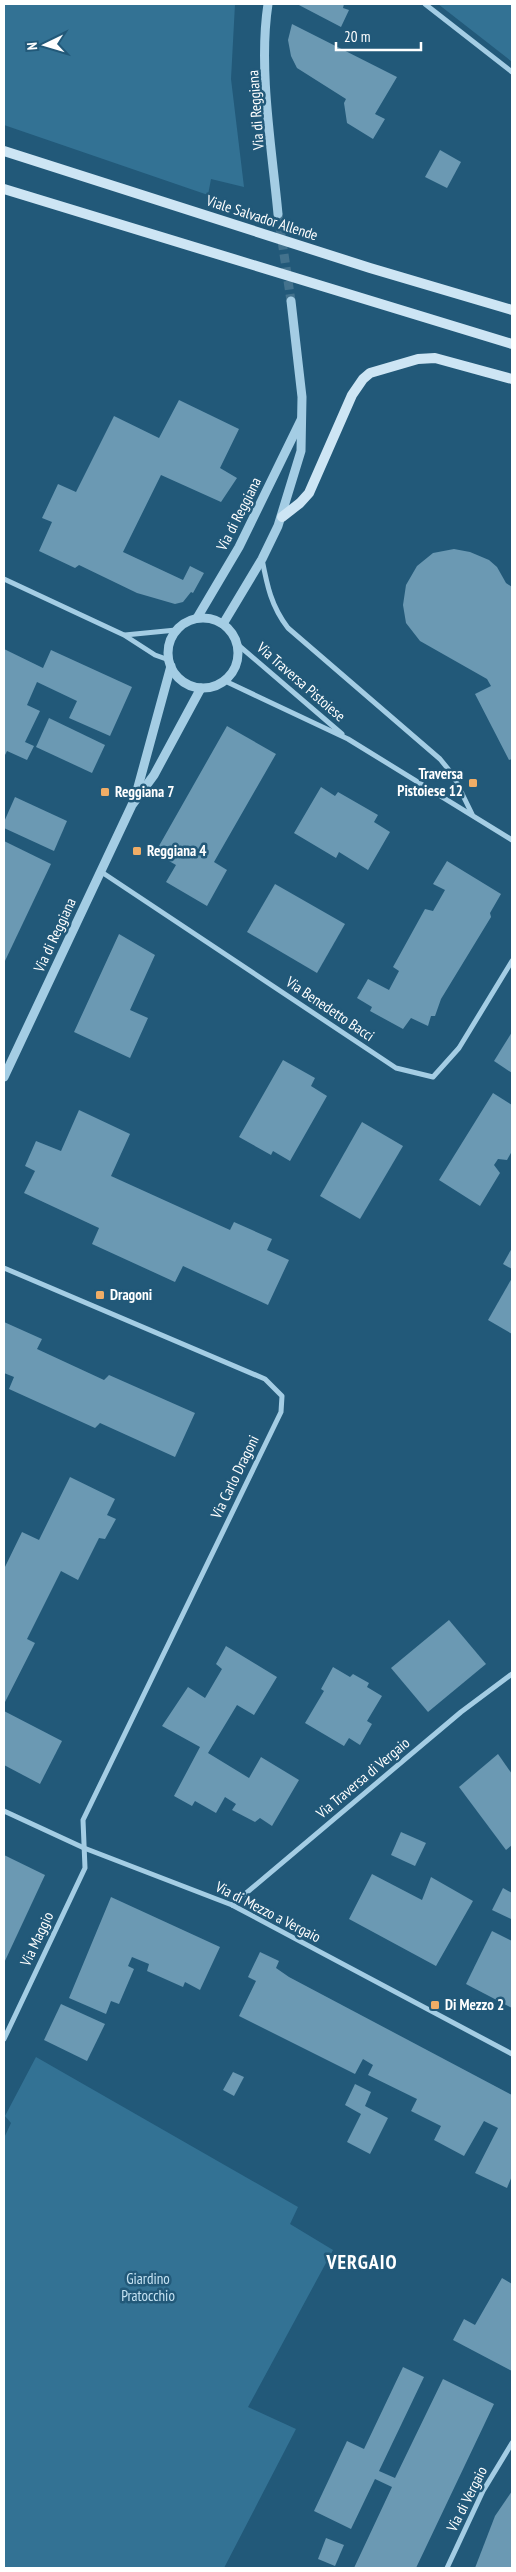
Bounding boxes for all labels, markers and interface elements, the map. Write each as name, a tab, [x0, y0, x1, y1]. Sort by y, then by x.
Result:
north arrow	[20, 20, 70, 70]
scale bar	[336, 20, 421, 52]
text: 20 m	[344, 27, 370, 46]
text: N	[23, 42, 41, 51]
street label: Via di Reggiana	[243, 70, 268, 152]
street label: Viale Salvador Allende	[203, 190, 320, 245]
street label: Via di Reggiana	[212, 474, 265, 555]
street label: Via Traversa Pistoiese	[252, 637, 350, 725]
place label: Traversa Pistoiese 12	[397, 764, 463, 800]
marker: Traversa Pistoiese 12	[467, 777, 479, 789]
place label: Reggiana 7	[115, 782, 174, 801]
marker: Reggiana 7	[99, 786, 111, 798]
place label: Reggiana 4	[147, 841, 206, 860]
marker: Reggiana 4	[131, 845, 143, 857]
street label: Via di Reggiana	[29, 895, 80, 976]
street label: Via Benedetto Bacci	[282, 971, 378, 1045]
place label: Dragoni	[110, 1285, 152, 1304]
marker: Dragoni	[94, 1289, 106, 1301]
street label: Via Carlo Dragoni	[206, 1432, 263, 1522]
street label: Via Traversa di Vergaio	[311, 1733, 413, 1823]
street label: Via di Mezzo a Vergaio	[211, 1876, 324, 1946]
street label: Via Maggio	[15, 1909, 57, 1970]
place label: Di Mezzo 2	[445, 1995, 504, 2014]
marker: Di Mezzo 2	[429, 1999, 441, 2011]
district label: VERGAIO	[325, 2249, 398, 2275]
park label: Giardino Pratocchio	[121, 2269, 175, 2305]
street label: Via di Vergaio	[442, 2463, 491, 2535]

